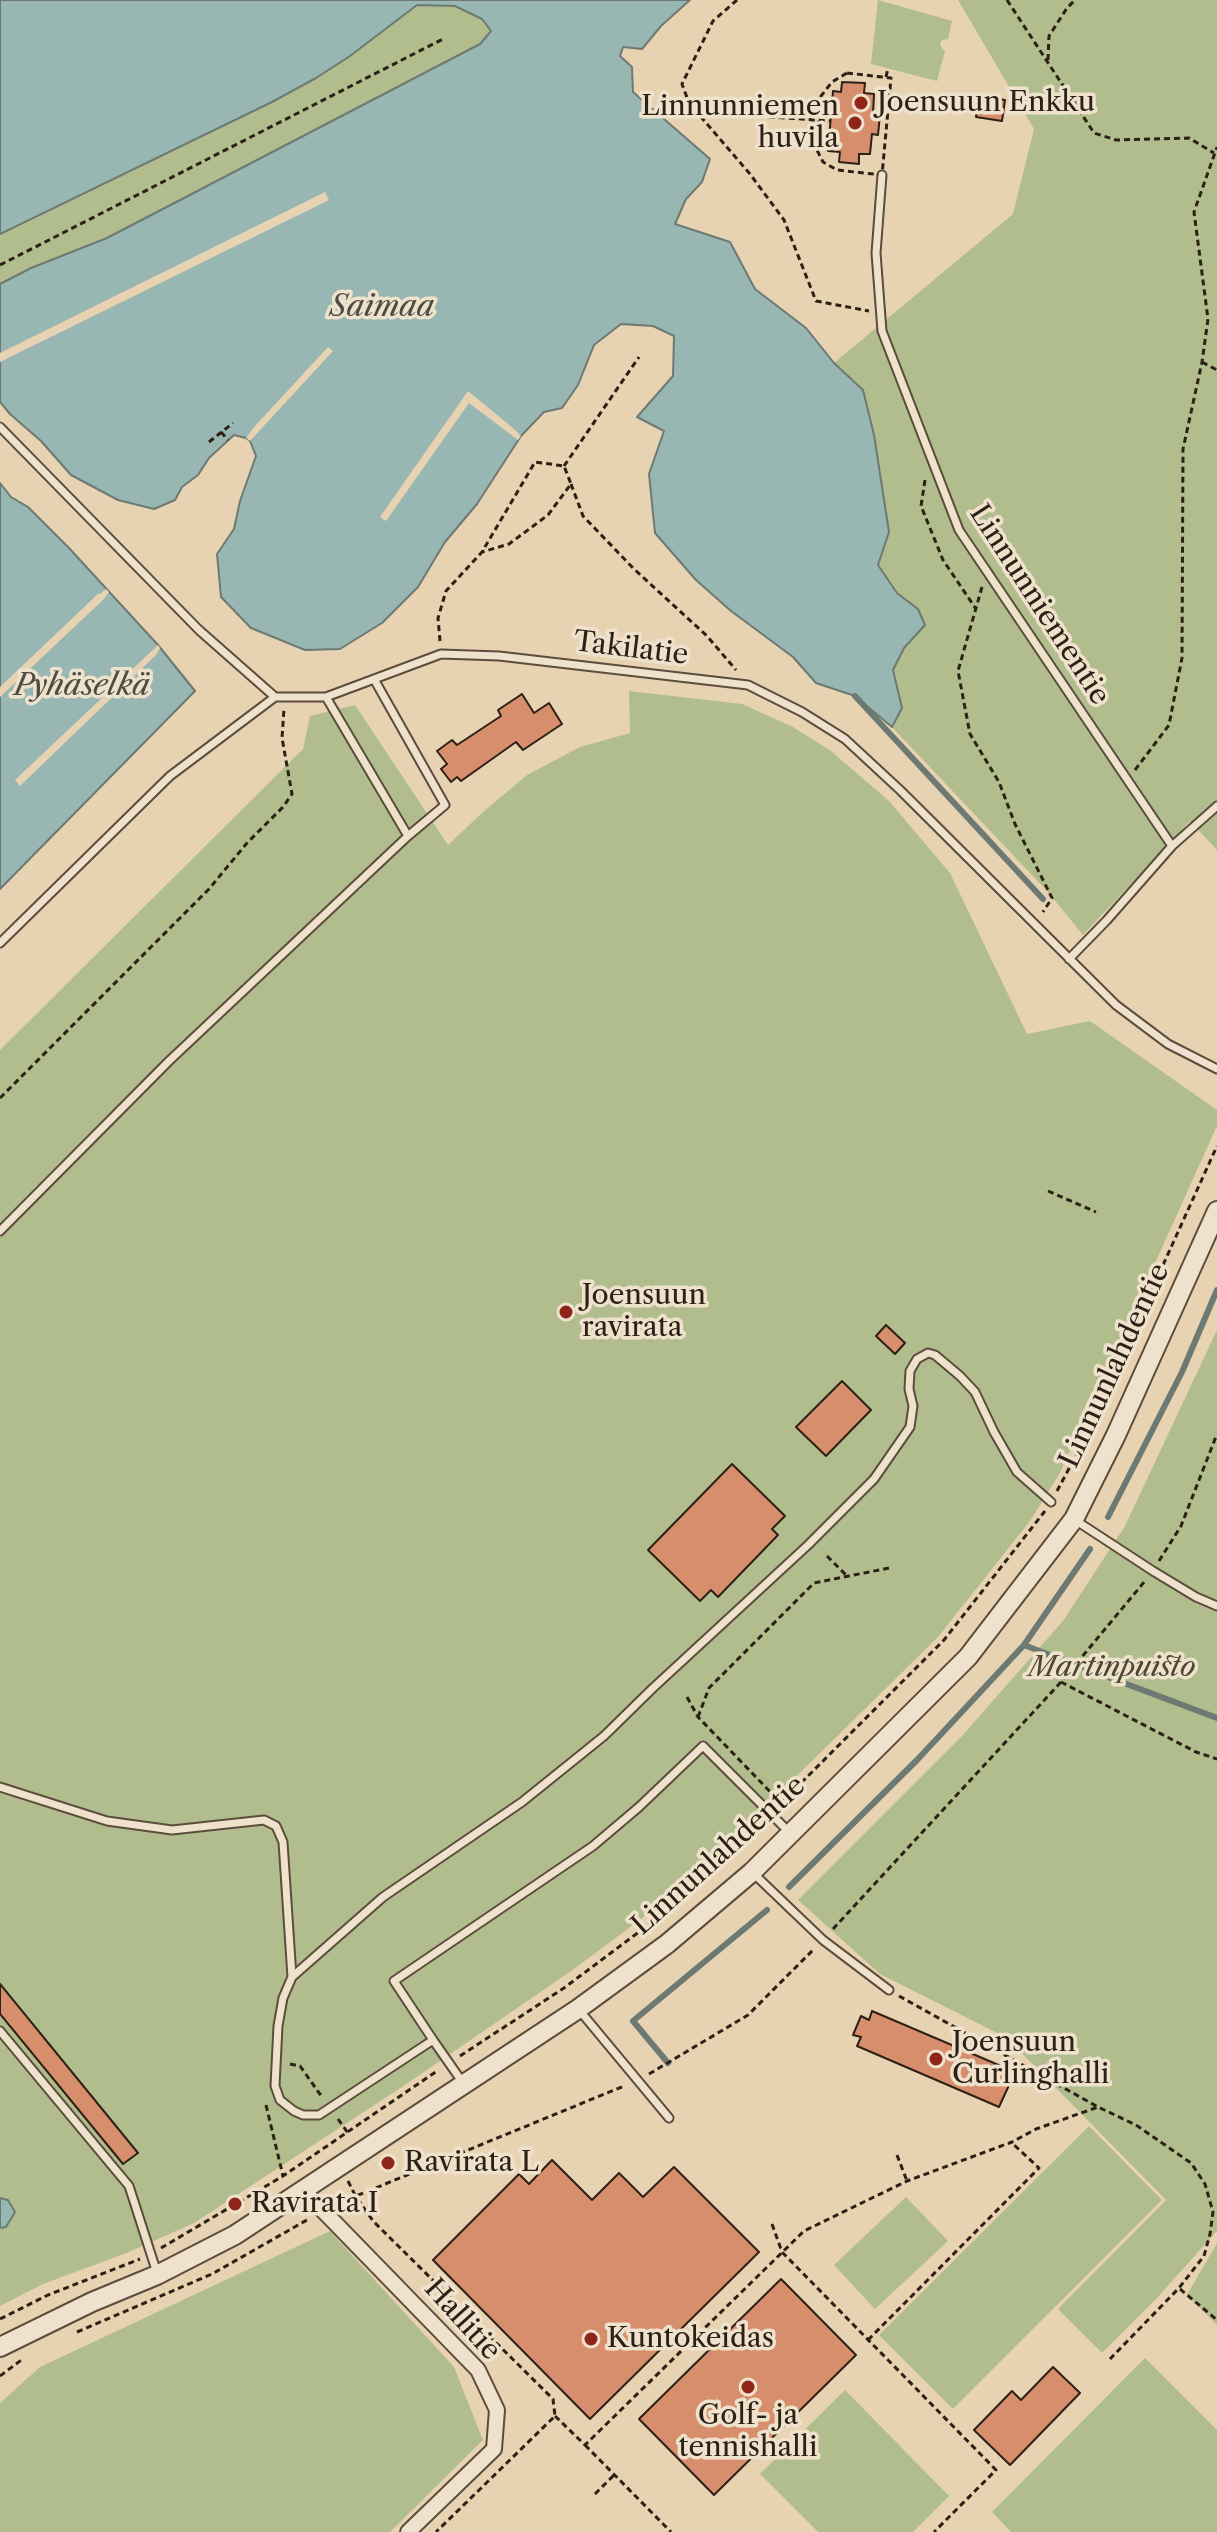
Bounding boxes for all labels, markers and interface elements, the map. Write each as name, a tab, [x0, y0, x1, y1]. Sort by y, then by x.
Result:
place label: Joensuun Enkku	[877, 86, 1095, 120]
place label: Linnunniemen huvila	[641, 90, 839, 156]
marker: Joensuun Enkku	[852, 94, 870, 112]
marker: Linnunniemen huvila	[846, 114, 864, 132]
water label: Saimaa	[330, 289, 434, 325]
street label: Linnunniementie	[962, 499, 1116, 711]
street label: Takilatie	[572, 625, 690, 673]
water label: Pyhäselkä	[14, 668, 150, 704]
street label: Linnunlahdentie	[1053, 1258, 1177, 1474]
place label: Joensuun ravirata	[582, 1279, 706, 1345]
marker: Joensuun ravirata	[557, 1303, 575, 1321]
park label: Martinpuisto	[1029, 1651, 1195, 1685]
street label: Linnunlahdentie	[625, 1769, 813, 1943]
place label: Joensuun Curlinghalli	[952, 2026, 1109, 2092]
marker: Joensuun Curlinghalli	[927, 2050, 945, 2068]
place label: Ravirata L	[404, 2146, 539, 2180]
marker: Ravirata L	[379, 2154, 397, 2172]
place label: Ravirata I	[251, 2187, 378, 2221]
marker: Ravirata I	[226, 2195, 244, 2213]
street label: Hallitie	[417, 2272, 507, 2368]
place label: Kuntokeidas	[607, 2322, 774, 2356]
marker: Kuntokeidas	[582, 2330, 600, 2348]
marker: Golf- ja tennishalli	[739, 2378, 757, 2396]
place label: Golf- ja tennishalli	[679, 2399, 817, 2465]

